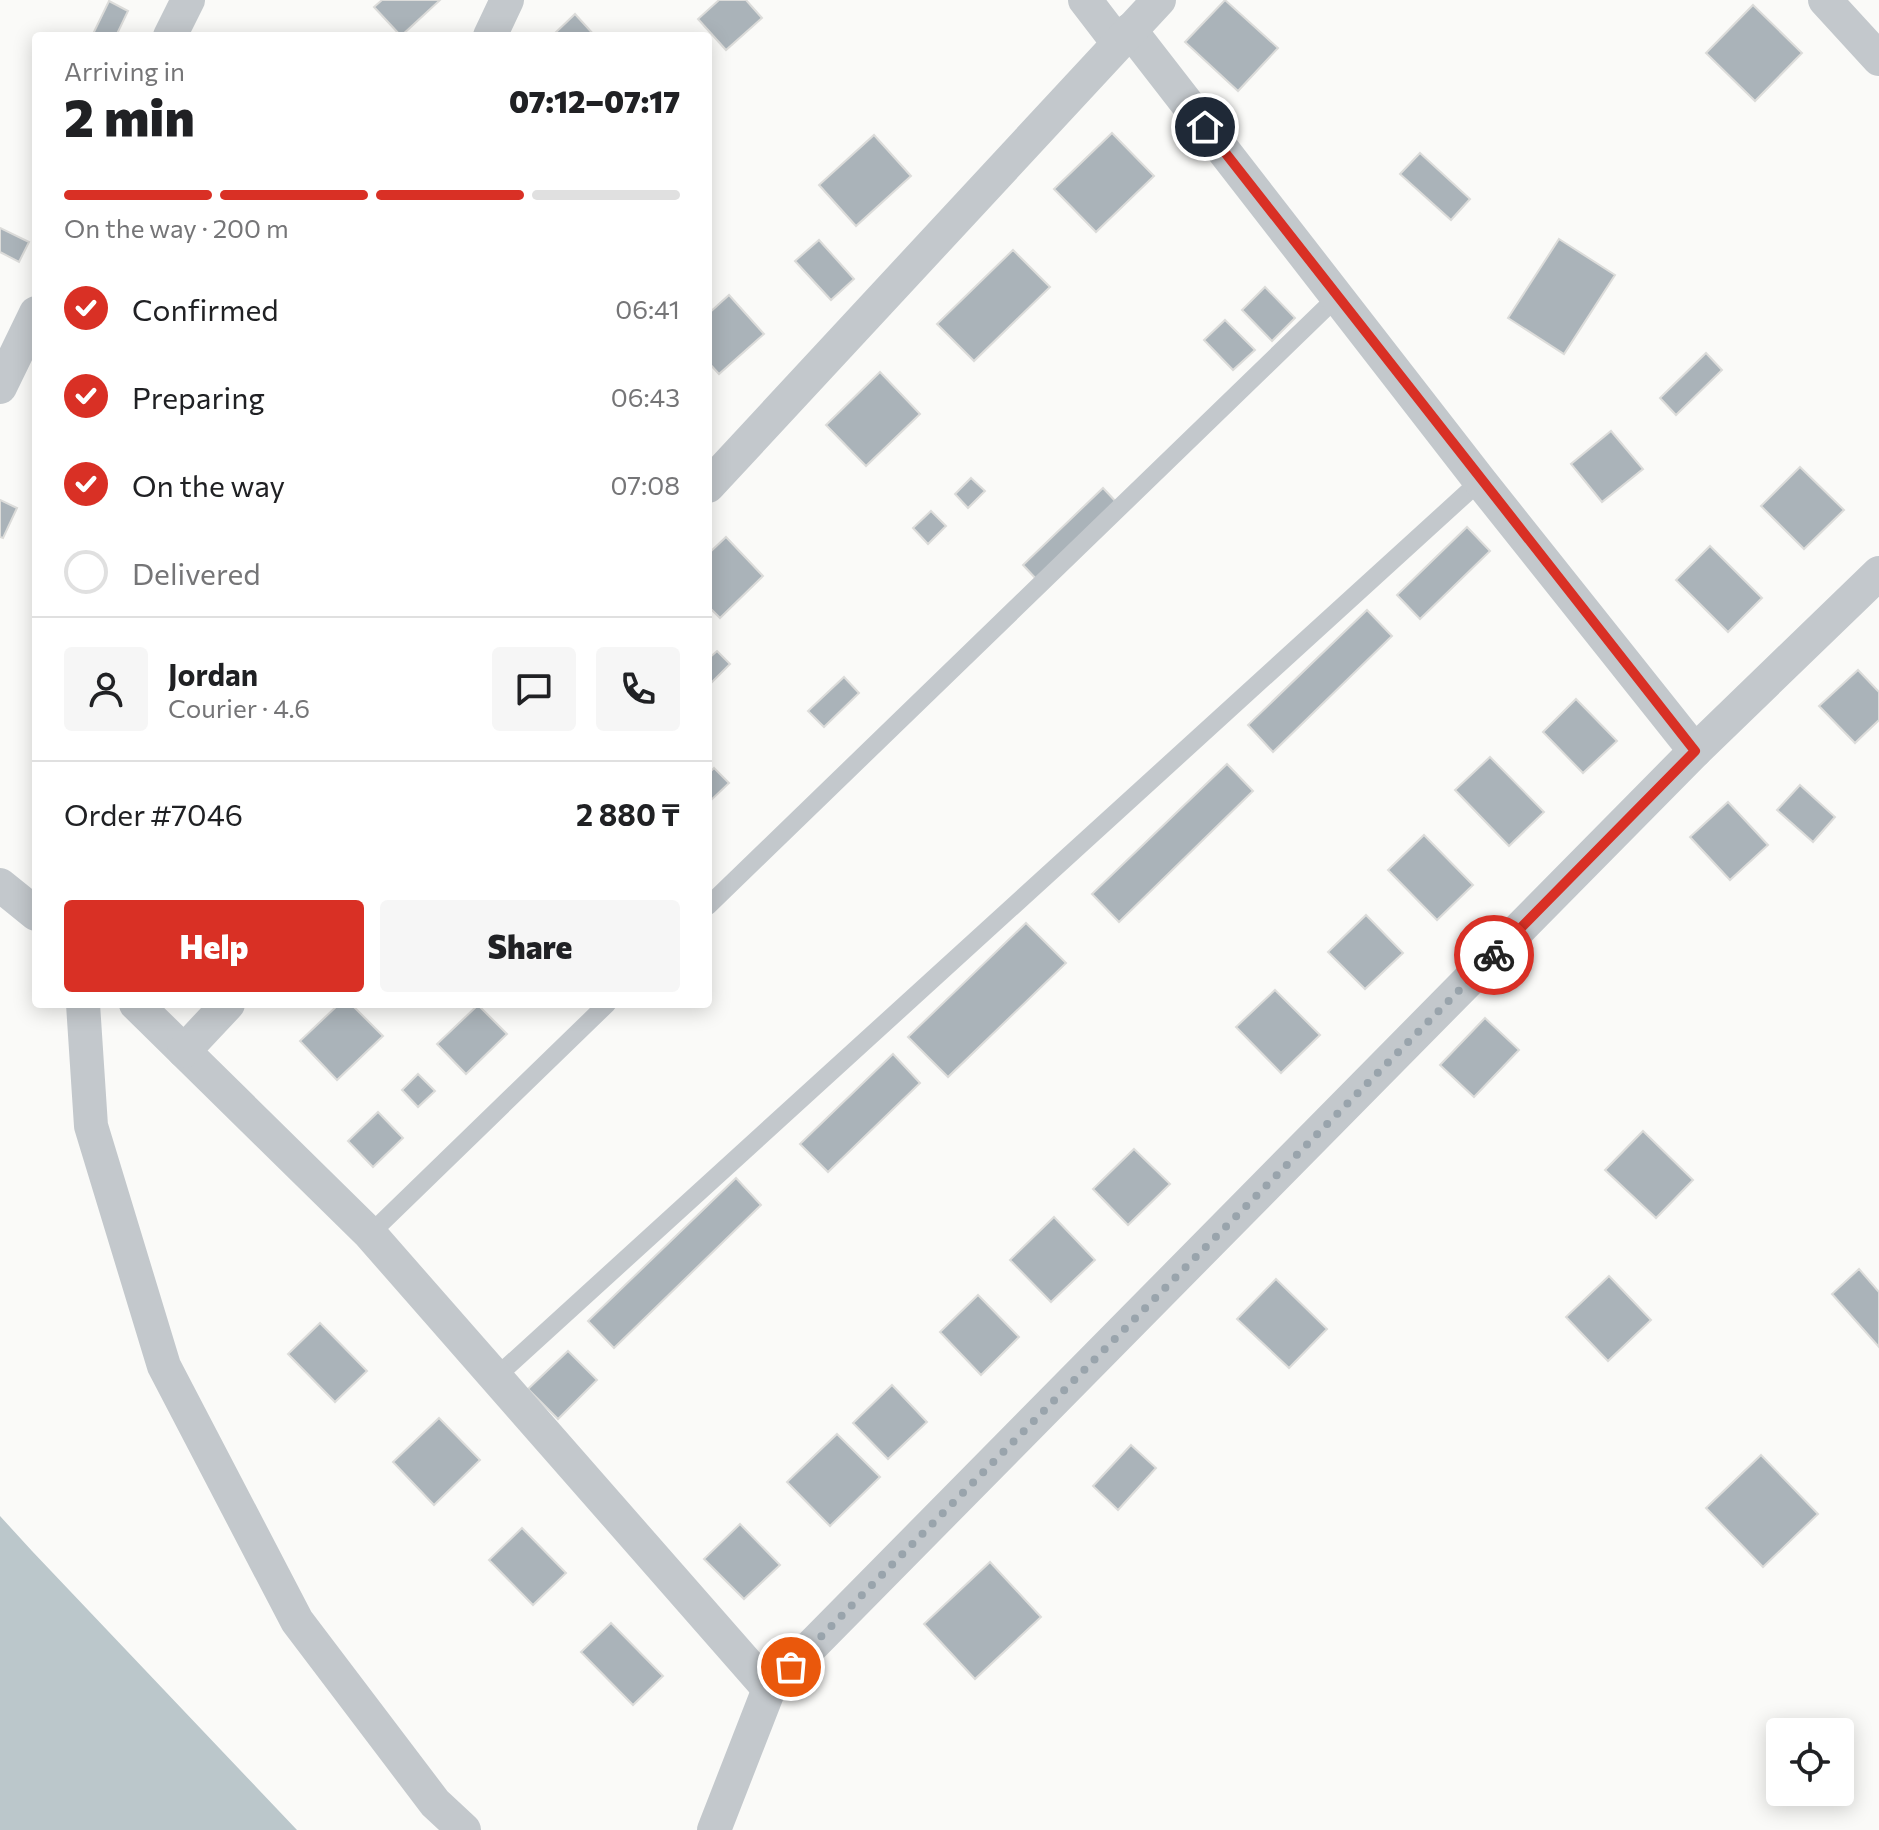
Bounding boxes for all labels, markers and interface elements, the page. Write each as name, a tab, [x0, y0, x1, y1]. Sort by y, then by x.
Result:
text: Arriving in	[64, 55, 185, 86]
text: 07:12–07:17	[509, 82, 680, 119]
text: 2 min	[64, 84, 195, 148]
pin	[1171, 93, 1239, 161]
icon: home	[1183, 105, 1227, 149]
text: On the way · 200 m	[64, 212, 289, 243]
icon: check	[64, 286, 108, 330]
text: Confirmed	[132, 290, 279, 327]
text: 06:41	[615, 293, 680, 324]
icon: check	[64, 374, 108, 418]
text: Preparing	[132, 378, 265, 415]
text: 06:43	[611, 381, 680, 412]
icon: check	[64, 462, 108, 506]
text: On the way	[132, 466, 285, 503]
text: 07:08	[611, 469, 680, 500]
text: Delivered	[132, 554, 261, 591]
button: person	[64, 647, 148, 731]
button: chat	[492, 647, 576, 731]
button: phone	[596, 647, 680, 731]
text: Jordan	[168, 655, 258, 692]
text: Courier · 4.6	[168, 692, 310, 723]
text: Order #7046	[64, 795, 243, 832]
text: 2 880 ₸	[576, 795, 680, 832]
button: Help	[64, 900, 364, 992]
button: Share	[380, 900, 680, 992]
courier	[1454, 915, 1534, 995]
icon: bike	[1472, 933, 1516, 977]
pin	[757, 1633, 825, 1701]
icon: bag	[769, 1645, 813, 1689]
map controls	[1766, 1718, 1854, 1806]
button: locate	[1766, 1718, 1854, 1806]

